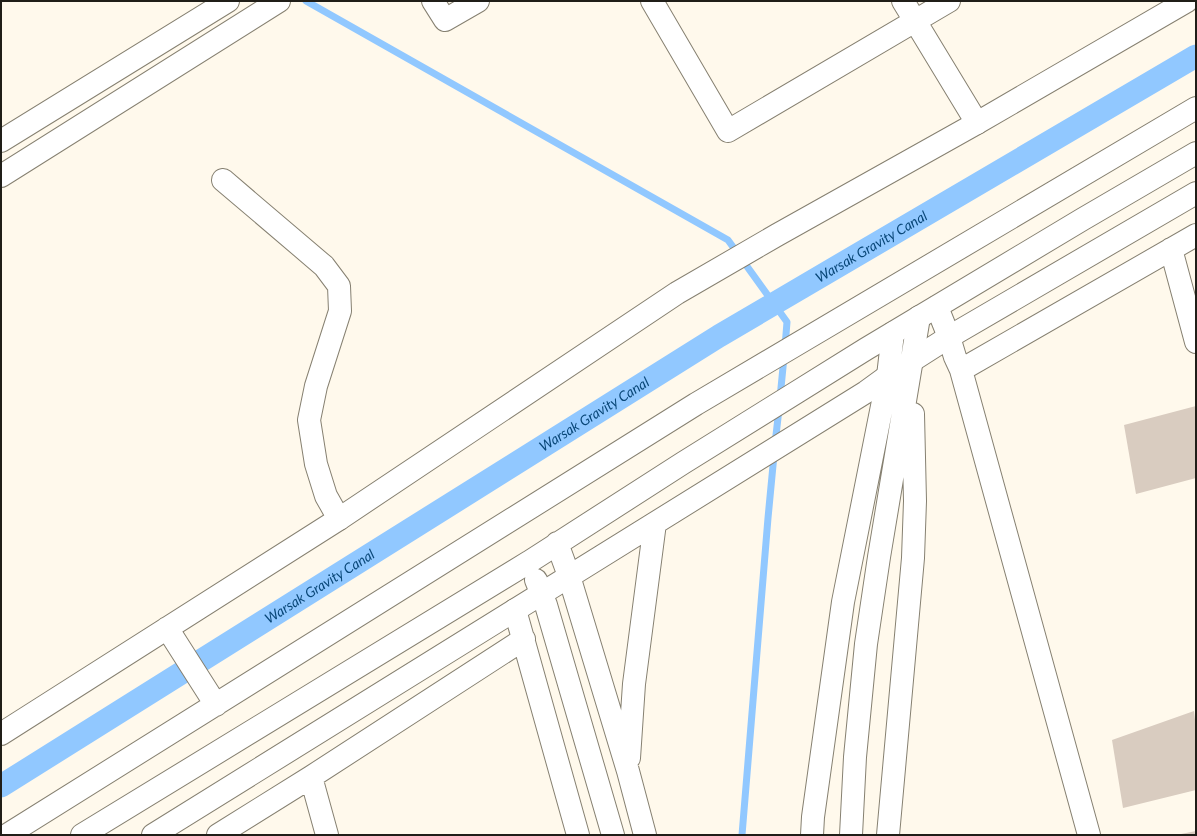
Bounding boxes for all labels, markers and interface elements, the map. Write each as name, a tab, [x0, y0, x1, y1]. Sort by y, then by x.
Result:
water label: Warsak Gravity Canal	[812, 207, 930, 285]
water label: Warsak Gravity Canal	[536, 373, 652, 455]
water label: Warsak Gravity Canal	[261, 545, 377, 627]

